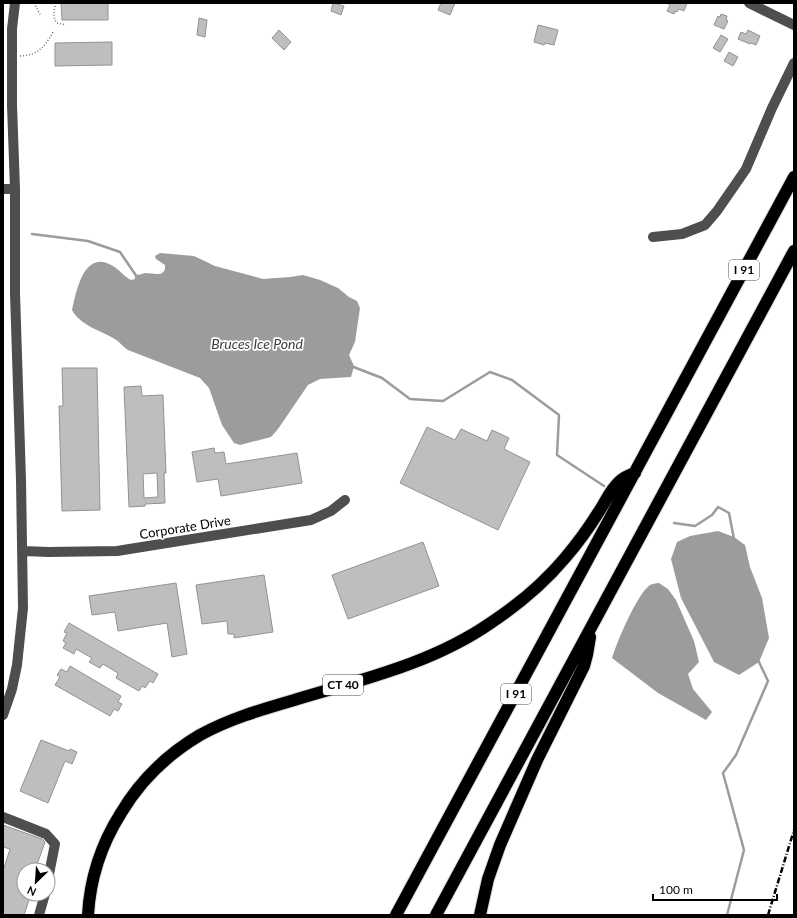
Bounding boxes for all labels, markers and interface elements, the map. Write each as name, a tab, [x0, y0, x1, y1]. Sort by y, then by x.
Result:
road number: I 91	[729, 260, 759, 280]
water label: Bruces Ice Pond	[211, 335, 303, 352]
street label: Corporate Drive	[138, 512, 232, 542]
road number: CT 40	[323, 675, 363, 695]
road number: I 91	[501, 684, 531, 704]
north arrow	[16, 862, 56, 902]
scale bar	[653, 876, 777, 902]
text: 100 m	[659, 882, 693, 897]
text: N	[25, 884, 38, 899]

